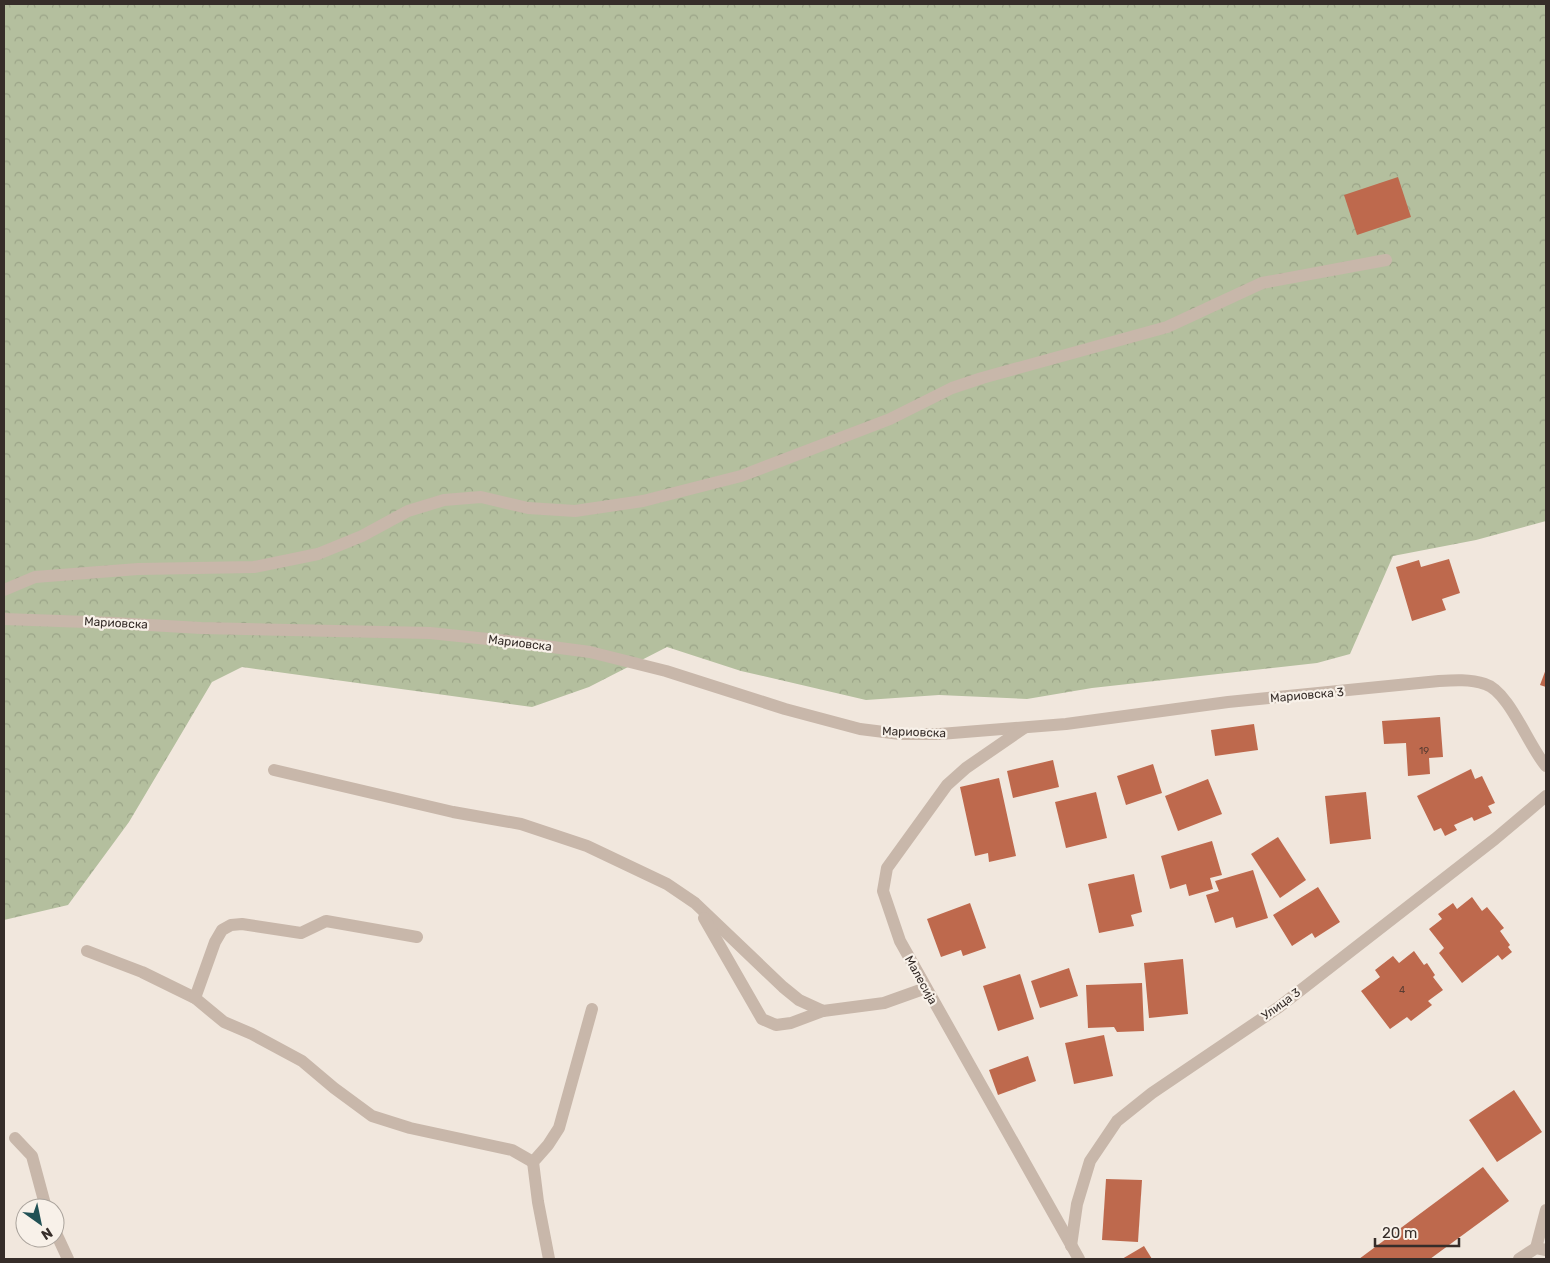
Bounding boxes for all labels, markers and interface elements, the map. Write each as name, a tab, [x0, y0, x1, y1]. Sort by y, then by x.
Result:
street label: Мариовска	[84, 614, 148, 632]
street label: Мариовска	[487, 632, 553, 654]
street label: Мариовска 3	[1269, 685, 1345, 705]
street label: Мариовска	[882, 724, 946, 740]
house number: 19	[1419, 745, 1429, 757]
street label: Малесија	[902, 953, 940, 1007]
house number: 4	[1399, 984, 1405, 996]
street label: Улица 3	[1259, 985, 1303, 1023]
north arrow	[15, 1198, 65, 1248]
scale bar	[1375, 1216, 1459, 1248]
text: N	[38, 1224, 56, 1243]
text: 20 m	[1382, 1224, 1417, 1242]

